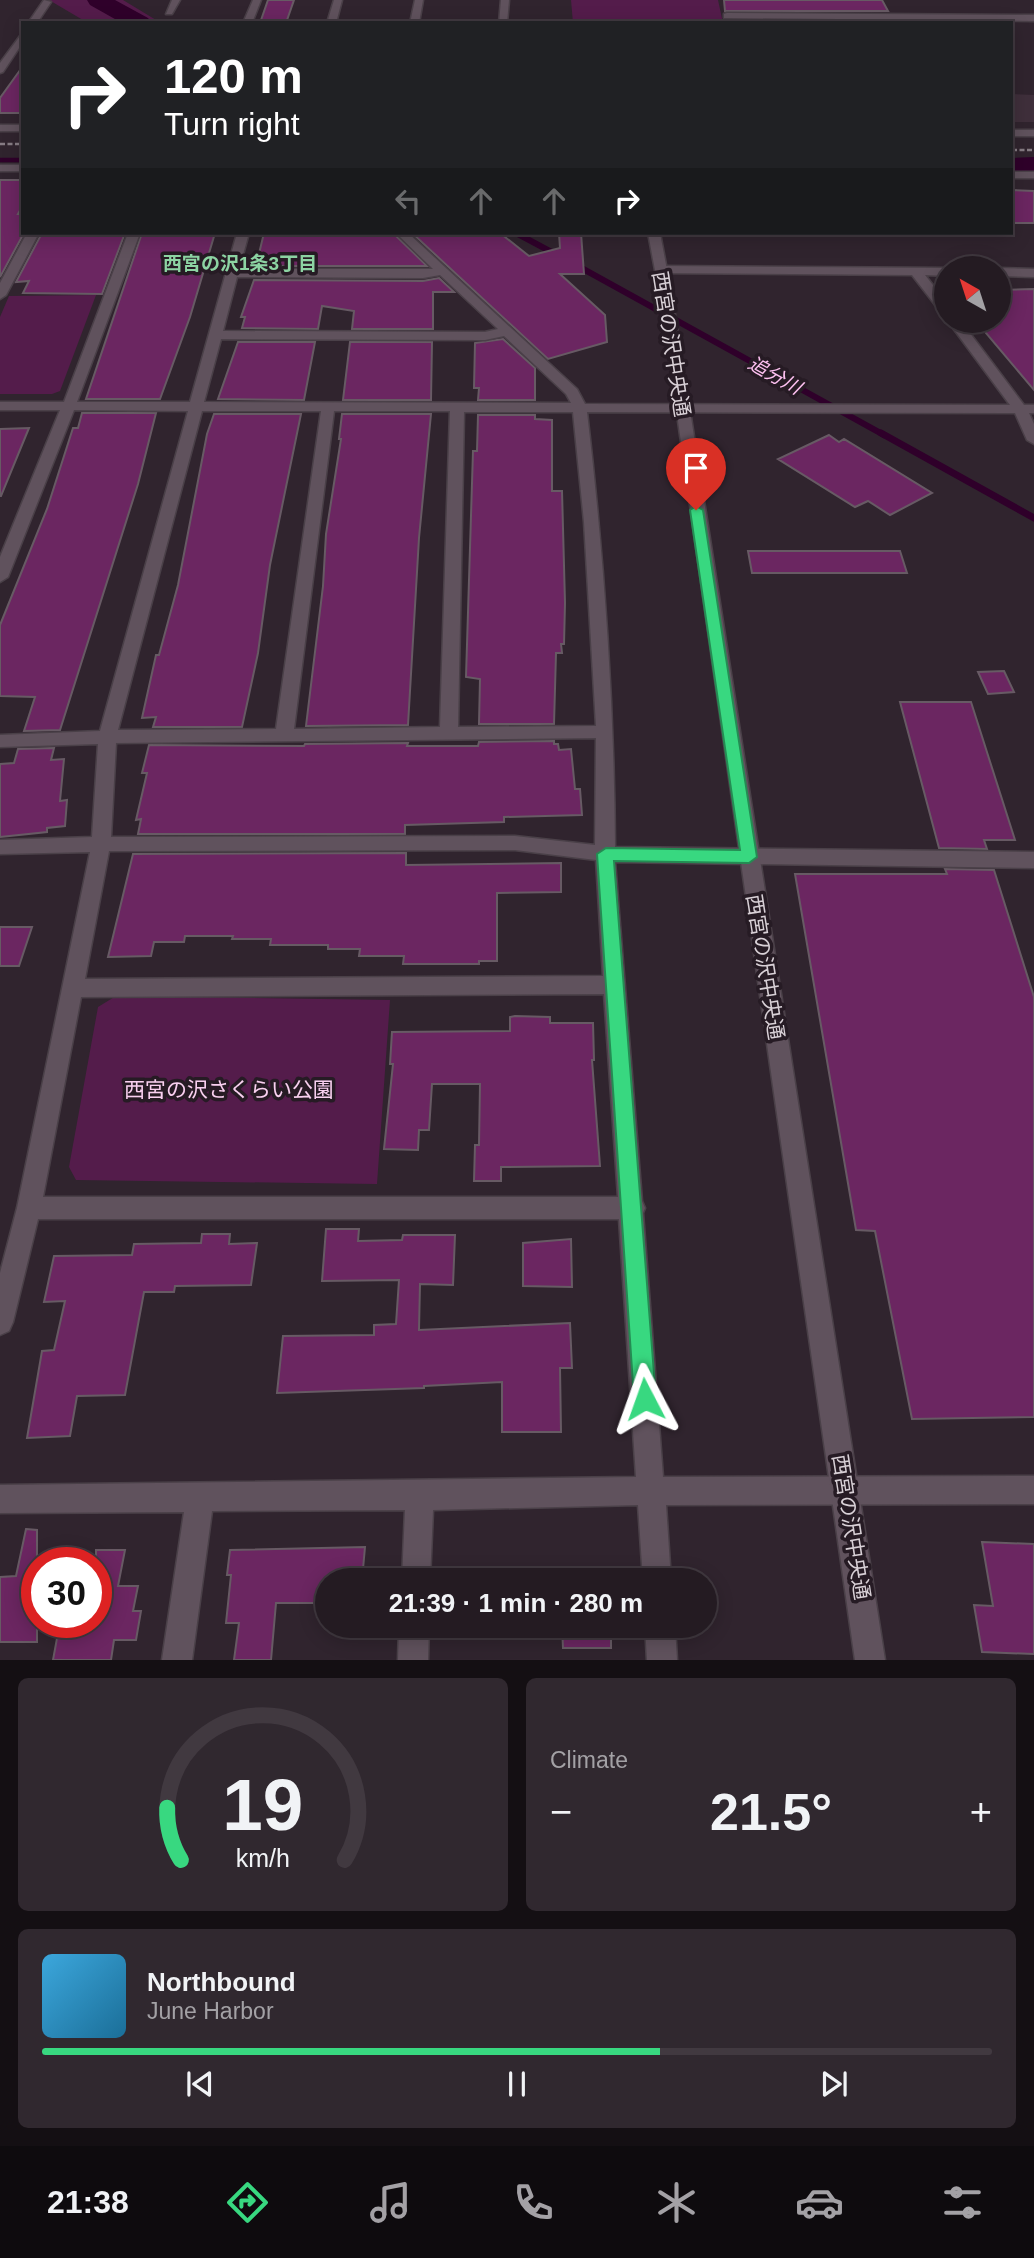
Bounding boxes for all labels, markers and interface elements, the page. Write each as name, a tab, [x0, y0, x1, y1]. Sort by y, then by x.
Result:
icon: right	[49, 49, 140, 140]
text: 120 m	[164, 49, 303, 103]
text: Turn right	[164, 106, 300, 142]
icon: left	[389, 182, 427, 220]
icon: ahead	[462, 182, 500, 220]
icon: ahead	[535, 182, 573, 220]
icon: right	[608, 182, 646, 220]
district label: 西宮の沢1条3丁目	[163, 253, 317, 274]
north arrow	[934, 256, 1012, 332]
map controls	[934, 256, 1011, 333]
street label: 西宮の沢中央通	[649, 270, 694, 418]
water label: 追分川	[745, 352, 807, 399]
pin	[666, 438, 726, 510]
icon: arrive	[677, 449, 715, 487]
street label: 西宮の沢中央通	[743, 893, 788, 1041]
park label: 西宮の沢さくらい公園	[124, 1078, 334, 1101]
position arrow	[608, 1362, 682, 1436]
street label: 西宮の沢中央通	[829, 1453, 874, 1601]
speed limit sign: 30	[21, 1547, 112, 1638]
text: 21:39 · 1 min · 280 m	[389, 1588, 643, 1618]
text: Climate	[550, 1747, 628, 1773]
text: 19	[223, 1765, 303, 1846]
text: 21.5°	[710, 1783, 832, 1841]
text: −	[550, 1791, 572, 1833]
text: +	[970, 1791, 992, 1833]
text: km/h	[236, 1844, 290, 1872]
text: Northbound	[147, 1967, 296, 1997]
text: June Harbor	[147, 1998, 274, 2024]
icon: previous	[181, 2065, 219, 2103]
icon: pause	[498, 2065, 536, 2103]
icon: next	[815, 2065, 853, 2103]
icon: directions	[223, 2178, 272, 2227]
icon: music	[366, 2178, 415, 2227]
icon: phone	[509, 2178, 558, 2227]
icon: climate	[652, 2178, 701, 2227]
icon: car	[795, 2178, 844, 2227]
icon: filters	[938, 2178, 987, 2227]
text: 21:38	[47, 2184, 129, 2220]

